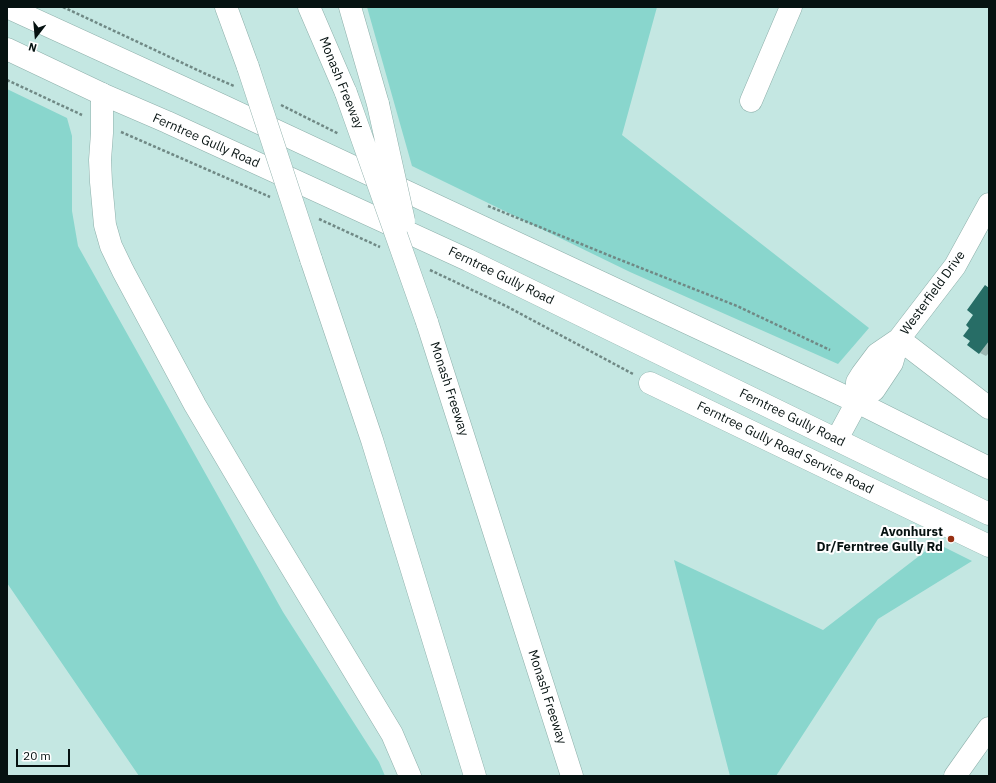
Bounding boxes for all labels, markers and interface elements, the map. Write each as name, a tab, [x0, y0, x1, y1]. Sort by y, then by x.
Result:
north arrow	[16, 16, 56, 56]
street label: Monash Freeway	[315, 35, 367, 131]
text: N	[27, 40, 38, 55]
street label: Ferntree Gully Road	[150, 110, 262, 172]
street label: Ferntree Gully Road	[446, 244, 556, 308]
street label: Westerfield Drive	[897, 248, 969, 338]
street label: Monash Freeway	[426, 340, 472, 438]
street label: Ferntree Gully Road	[737, 386, 847, 450]
street label: Ferntree Gully Road Service Road	[694, 398, 876, 498]
place label: Avonhurst Dr/Ferntree Gully Rd	[816, 524, 943, 555]
marker: Avonhurst Dr/Ferntree Gully Rd	[946, 534, 956, 544]
street label: Monash Freeway	[524, 648, 570, 746]
scale bar	[18, 741, 72, 767]
text: 20 m	[23, 748, 51, 763]

